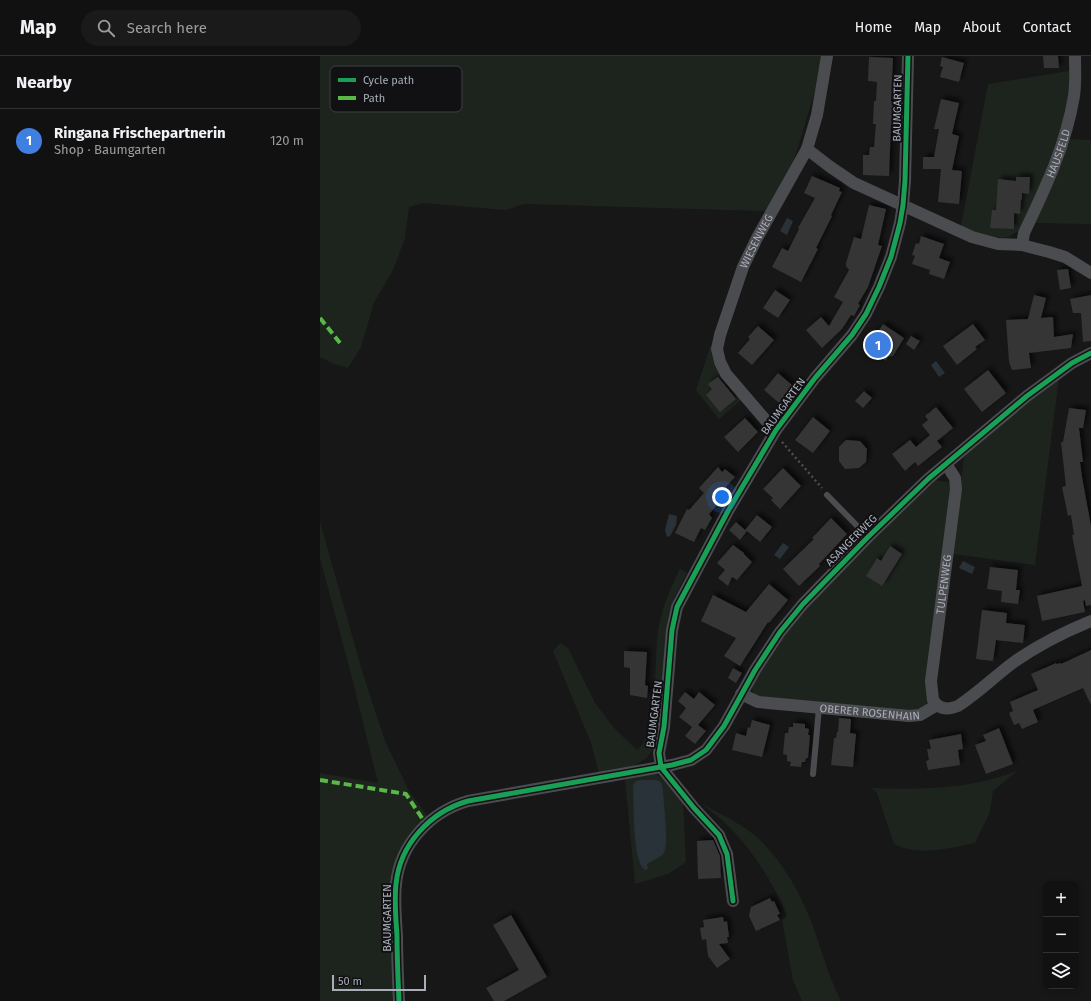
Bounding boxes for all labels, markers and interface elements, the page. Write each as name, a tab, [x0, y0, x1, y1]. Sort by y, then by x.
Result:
search box	[81, 10, 361, 46]
text: Map	[20, 16, 57, 39]
icon: search	[95, 17, 117, 39]
text: Search here	[127, 19, 207, 37]
text: Home	[855, 19, 892, 36]
text: Map	[914, 19, 941, 36]
text: About	[963, 19, 1001, 36]
text: Contact	[1023, 19, 1071, 36]
legend	[330, 66, 462, 112]
text: Nearby	[16, 72, 71, 93]
text: Cycle path	[363, 74, 414, 87]
street label: BAUMGARTEN	[890, 74, 905, 142]
text: Path	[363, 92, 385, 105]
text: Ringana Frischepartnerin	[54, 124, 226, 142]
street label: HAUSFELD	[1044, 128, 1073, 180]
text: 1	[26, 133, 32, 148]
text: 120 m	[270, 133, 304, 148]
text: Shop · Baumgarten	[54, 142, 166, 157]
street label: WIESENWEG	[737, 212, 776, 271]
pin: 1	[865, 330, 891, 360]
street label: BAUMGARTEN	[758, 375, 808, 437]
your location	[712, 487, 732, 507]
street label: ASANGERWEG	[823, 512, 880, 569]
street label: TULPENWEG	[934, 554, 954, 615]
street label: BAUMGARTEN	[644, 680, 665, 748]
street label: OBERER ROSENHAIN	[819, 702, 920, 723]
map controls	[1043, 881, 1079, 989]
button: +	[1043, 881, 1079, 917]
street label: BAUMGARTEN	[381, 884, 394, 952]
button: −	[1043, 917, 1079, 953]
button: layers	[1043, 953, 1079, 989]
scale bar	[332, 973, 426, 992]
text: 50 m	[338, 975, 362, 988]

